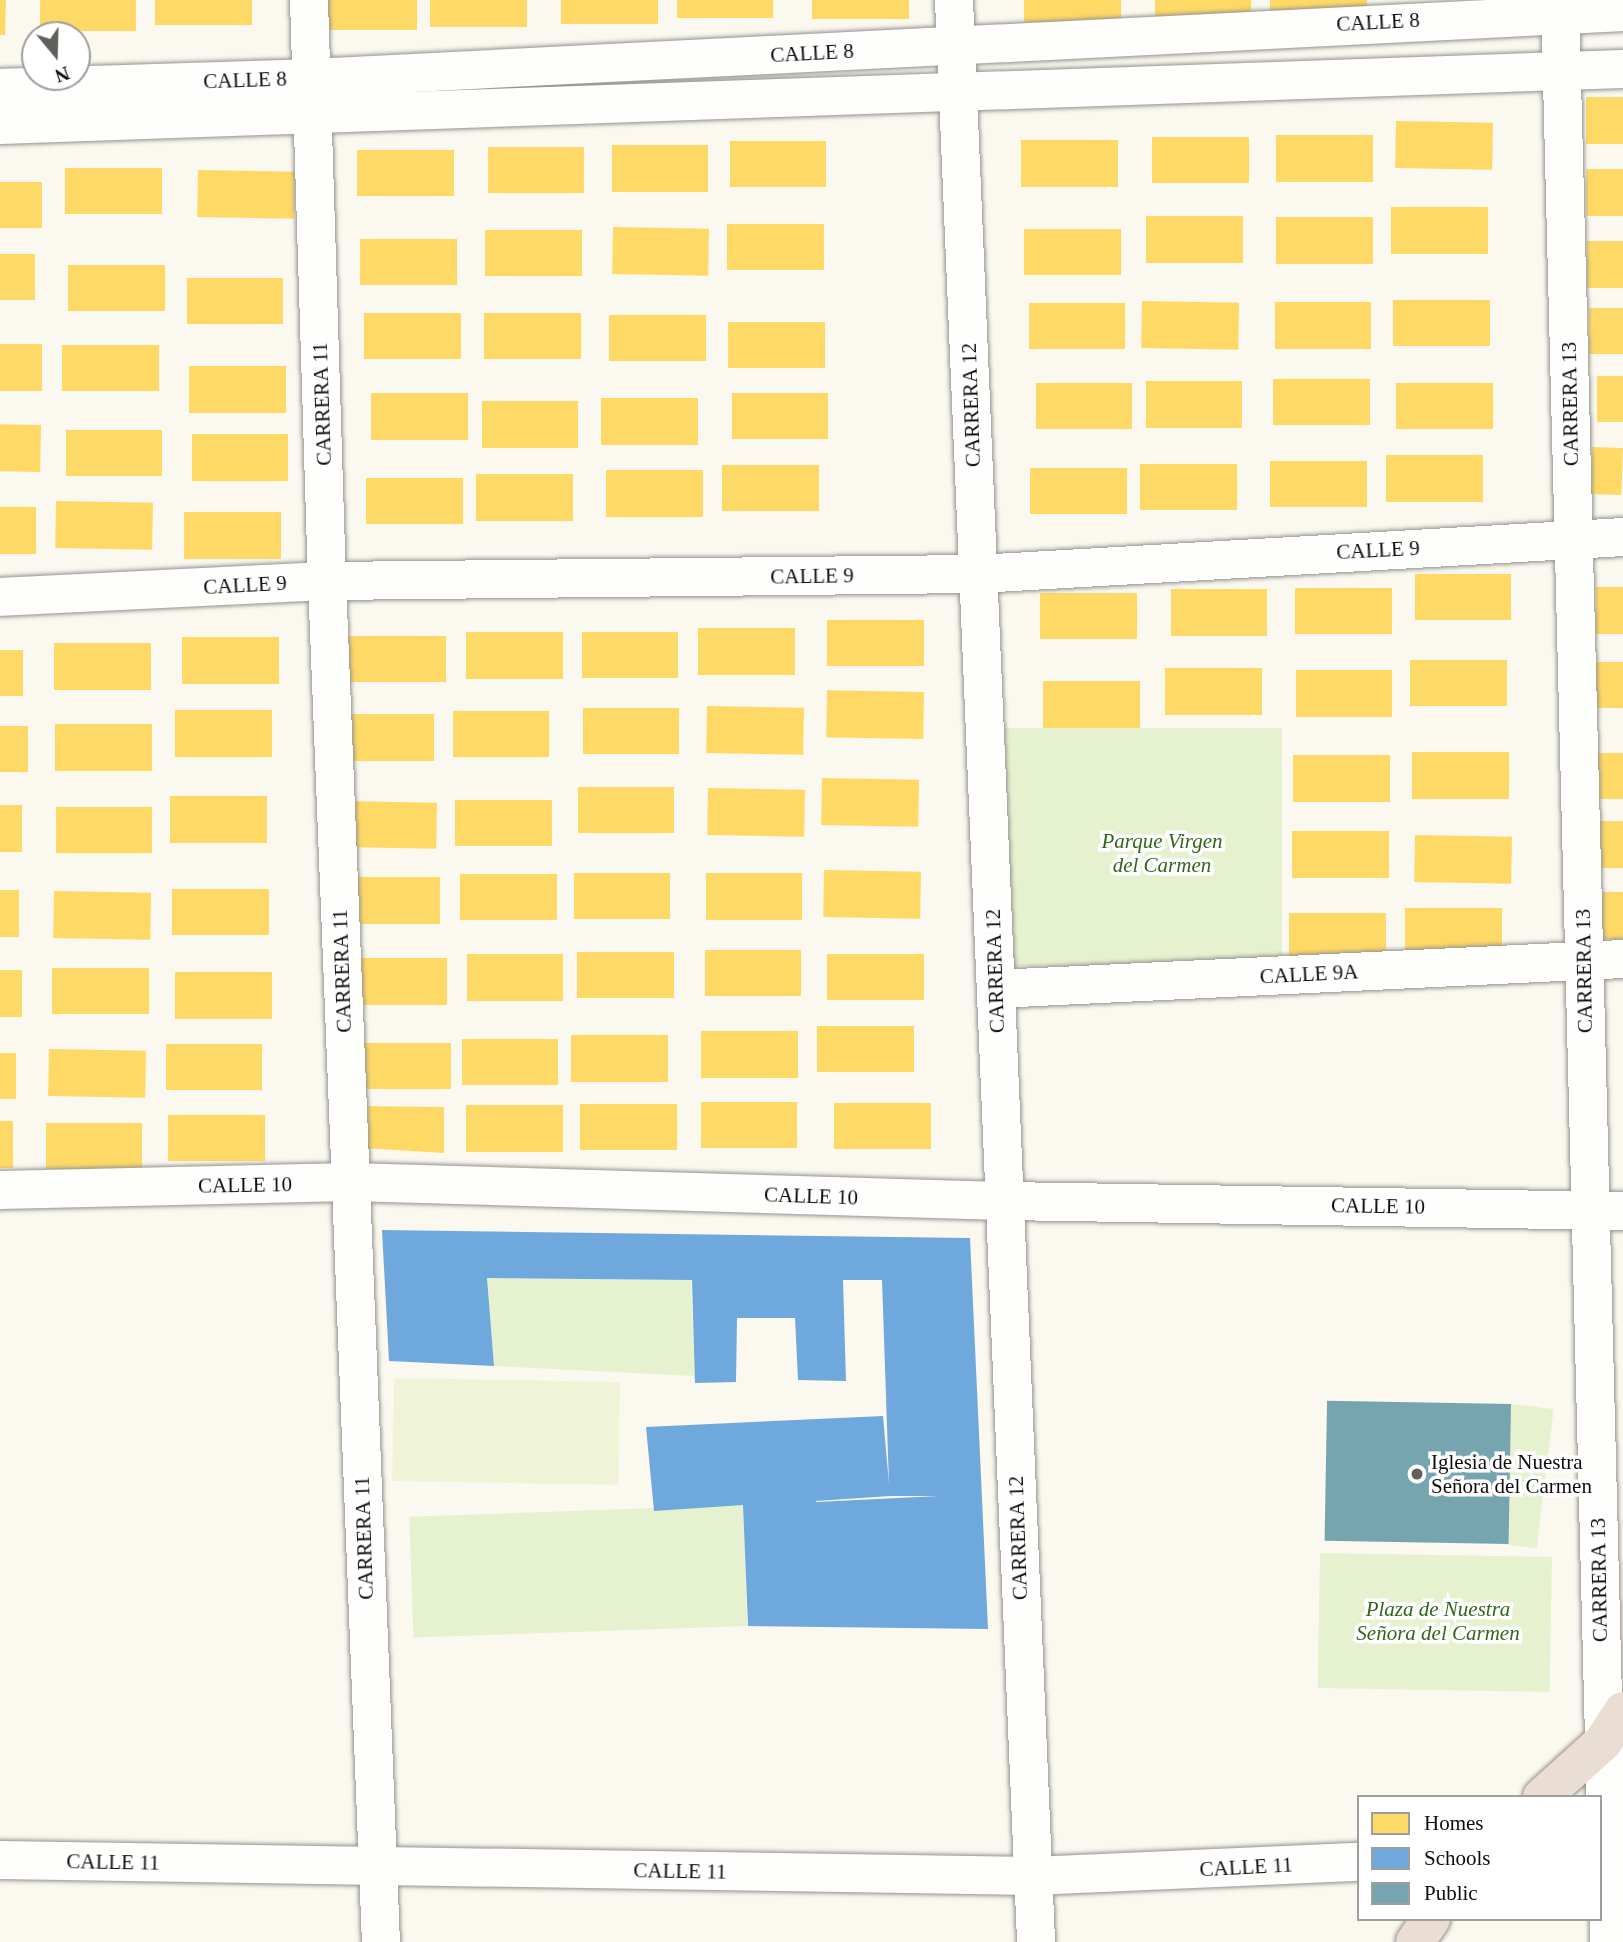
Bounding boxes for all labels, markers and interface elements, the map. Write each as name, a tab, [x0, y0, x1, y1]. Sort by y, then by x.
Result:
street label: CALLE 8	[1336, 7, 1420, 37]
north arrow	[21, 21, 91, 91]
street label: CALLE 8	[770, 38, 854, 68]
text: N	[52, 62, 72, 87]
street label: CALLE 8	[203, 66, 287, 94]
street label: CARRERA 11	[307, 341, 337, 467]
street label: CARRERA 13	[1556, 341, 1584, 467]
street label: CARRERA 12	[956, 342, 986, 468]
street label: CALLE 9	[1336, 535, 1420, 565]
street label: CALLE 9	[770, 563, 854, 589]
street label: CALLE 9	[203, 570, 287, 600]
park label: Parque Virgen del Carmen	[1101, 828, 1223, 878]
street label: CARRERA 11	[327, 908, 357, 1034]
street label: CARRERA 12	[980, 908, 1010, 1034]
street label: CARRERA 13	[1570, 908, 1598, 1034]
street label: CALLE 9A	[1259, 959, 1359, 989]
street label: CALLE 10	[198, 1172, 292, 1198]
street label: CALLE 10	[764, 1182, 858, 1210]
street label: CALLE 10	[1331, 1193, 1425, 1219]
place label: Iglesia de Nuestra Señora del Carmen	[1431, 1449, 1592, 1499]
marker: Iglesia de Nuestra Señora del Carmen	[1409, 1466, 1425, 1482]
street label: CARRERA 11	[349, 1475, 379, 1601]
street label: CARRERA 12	[1003, 1475, 1033, 1601]
street label: CARRERA 13	[1585, 1517, 1613, 1643]
park label: Plaza de Nuestra Señora del Carmen	[1356, 1596, 1520, 1646]
legend	[1357, 1795, 1602, 1921]
text: Homes	[1424, 1811, 1484, 1835]
text: Schools	[1424, 1846, 1491, 1870]
street label: CALLE 11	[66, 1849, 160, 1875]
street label: CALLE 11	[1199, 1852, 1293, 1882]
street label: CALLE 11	[633, 1858, 727, 1884]
text: Public	[1424, 1881, 1478, 1905]

